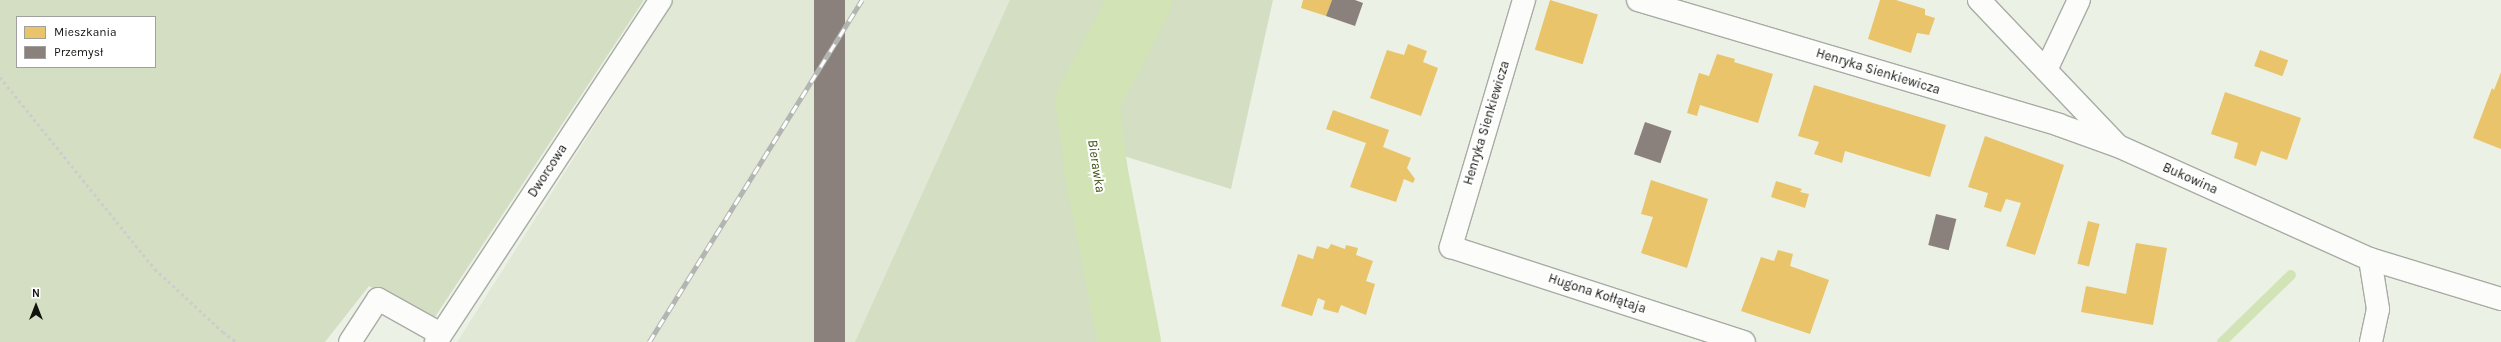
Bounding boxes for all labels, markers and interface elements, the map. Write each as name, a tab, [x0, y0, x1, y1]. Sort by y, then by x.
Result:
legend	[16, 16, 156, 68]
text: Mieszkania	[54, 25, 117, 39]
text: Przemysł	[54, 45, 103, 59]
street label: Henryka Sienkiewicza	[1814, 46, 1942, 98]
street label: Henryka Sienkiewicza	[1461, 59, 1513, 187]
water label: Bierawka	[1084, 138, 1108, 194]
street label: Dworcowa	[525, 142, 571, 200]
street label: Bukowina	[2160, 160, 2220, 198]
street label: Hugona Kołłątaja	[1546, 271, 1648, 317]
north arrow	[16, 286, 56, 326]
text: N	[32, 287, 40, 300]

